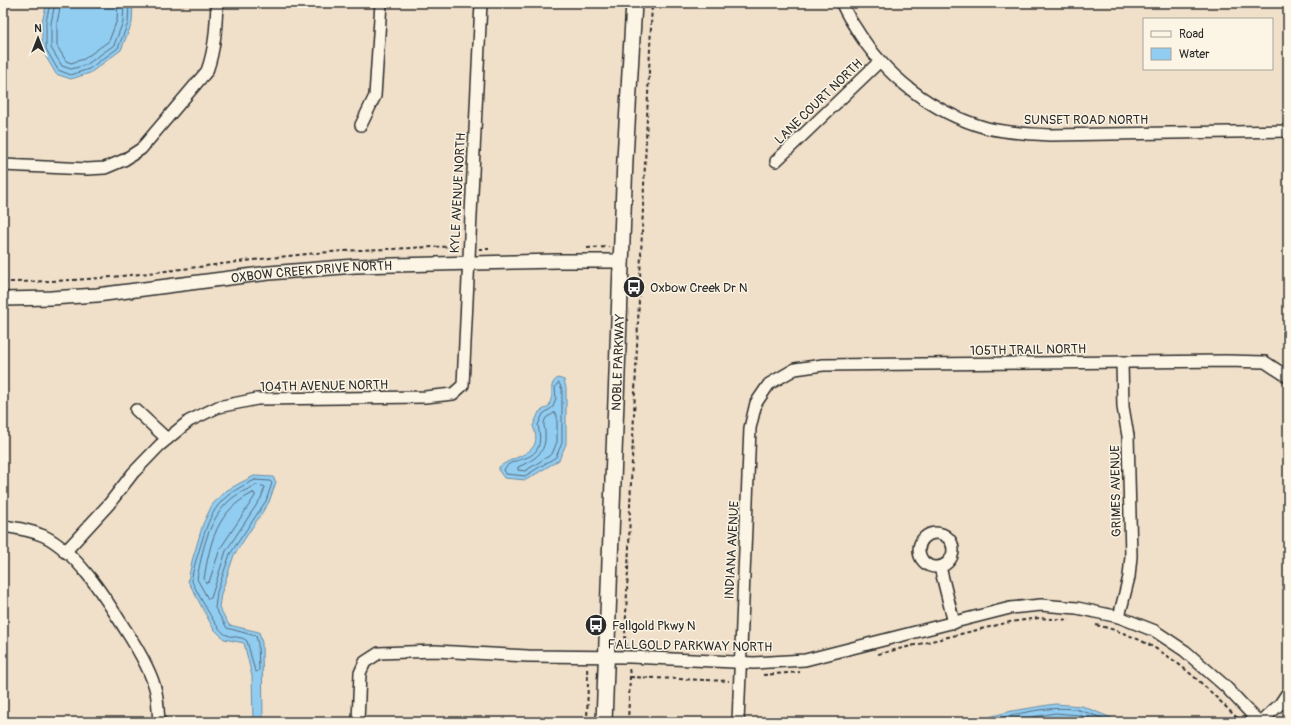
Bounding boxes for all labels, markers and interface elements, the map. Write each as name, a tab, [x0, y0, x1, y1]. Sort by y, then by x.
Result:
north arrow	[18, 18, 58, 58]
legend	[1143, 18, 1273, 70]
text: N	[34, 22, 42, 35]
text: Road	[1179, 27, 1204, 42]
text: Water	[1179, 47, 1210, 62]
street label: LANE COURT NORTH	[771, 56, 866, 148]
street label: SUNSET ROAD NORTH	[1024, 112, 1148, 128]
street label: KYLE AVENUE NORTH	[447, 132, 469, 254]
street label: OXBOW CREEK DRIVE NORTH	[230, 258, 392, 287]
bus stop icon: Oxbow Creek Dr N	[621, 274, 647, 300]
place label: Oxbow Creek Dr N	[650, 280, 748, 296]
street label: NOBLE PARKWAY	[609, 313, 628, 411]
street label: 105TH TRAIL NORTH	[970, 341, 1086, 359]
street label: 104TH AVENUE NORTH	[260, 377, 388, 395]
street label: GRIMES AVENUE	[1107, 445, 1125, 537]
street label: INDIANA AVENUE	[721, 500, 743, 600]
bus stop icon: Fallgold Pkwy N	[583, 612, 609, 638]
place label: Fallgold Pkwy N	[612, 618, 696, 634]
street label: FALLGOLD PARKWAY NORTH	[607, 637, 773, 655]

